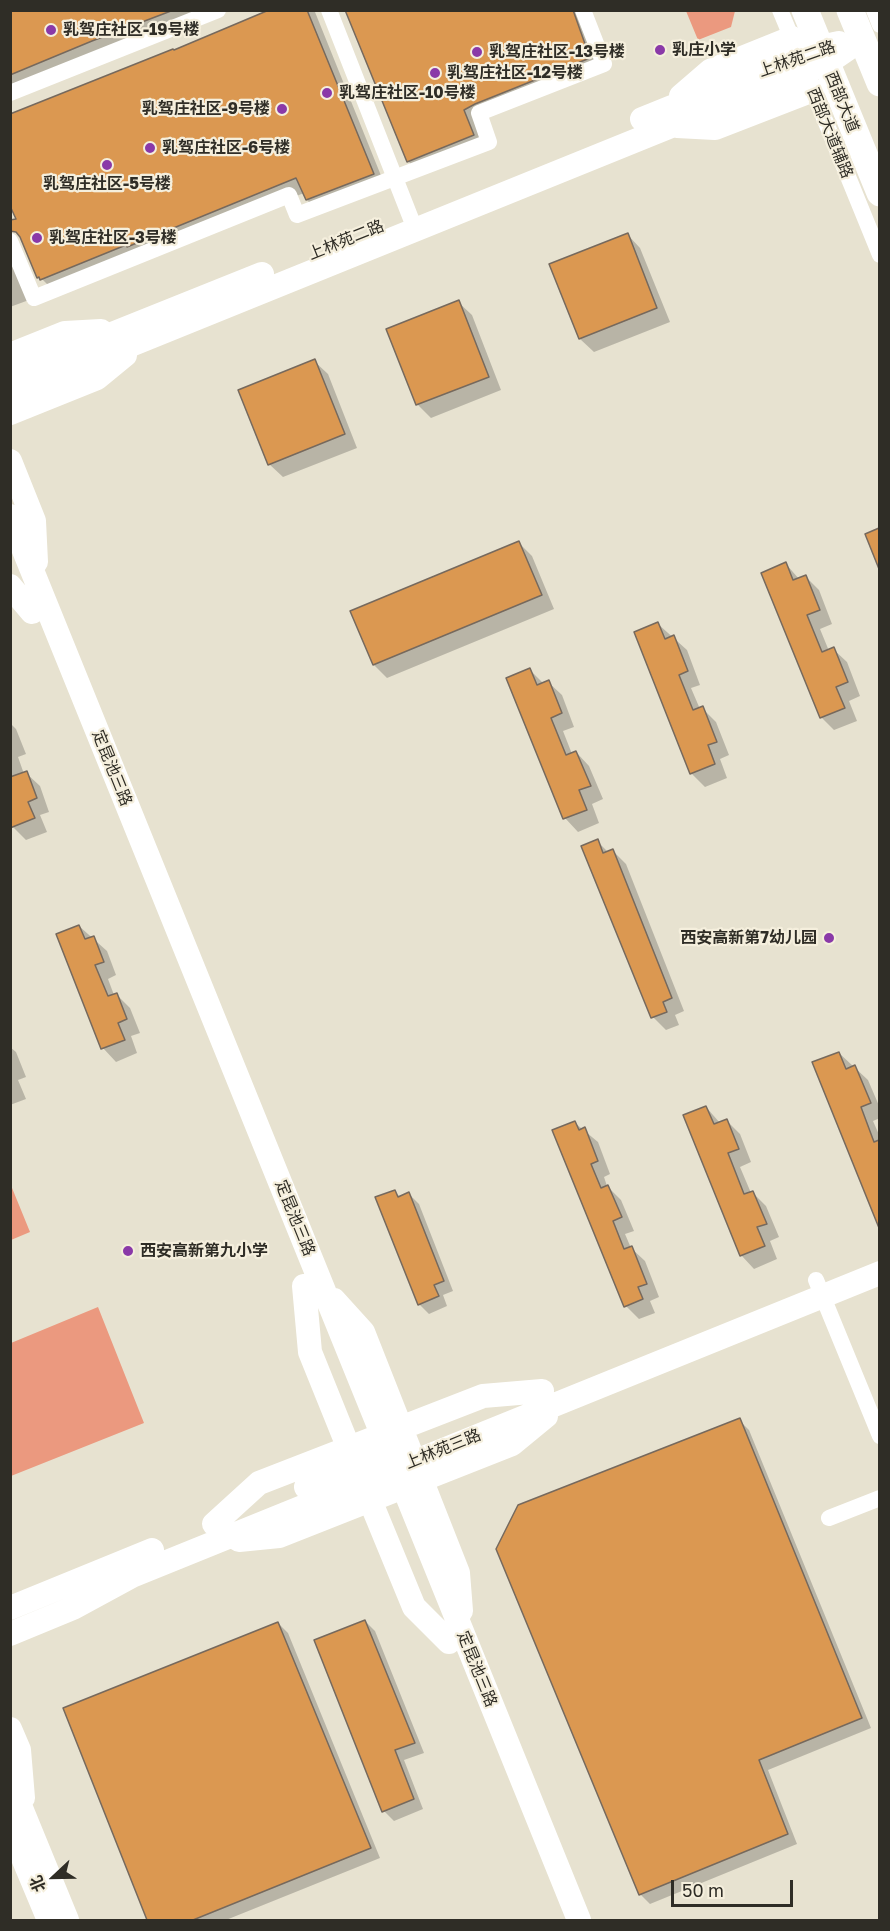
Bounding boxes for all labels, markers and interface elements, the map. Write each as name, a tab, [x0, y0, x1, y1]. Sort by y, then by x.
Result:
place label: 乳驾庄社区-19号楼	[63, 20, 199, 40]
marker: 乳驾庄社区-19号楼	[44, 23, 58, 37]
street label: 上林苑二路	[756, 37, 838, 81]
place label: 乳庄小学	[672, 40, 736, 60]
place label: 乳驾庄社区-13号楼	[489, 42, 625, 62]
marker: 乳庄小学	[653, 43, 667, 57]
marker: 乳驾庄社区-13号楼	[470, 45, 484, 59]
place label: 乳驾庄社区-12号楼	[447, 63, 583, 83]
marker: 乳驾庄社区-12号楼	[428, 66, 442, 80]
street label: 西部大道	[821, 69, 863, 135]
place label: 乳驾庄社区-10号楼	[339, 83, 476, 103]
street label: 西部大道辅路	[803, 85, 857, 181]
marker: 乳驾庄社区-10号楼	[320, 86, 334, 100]
place label: 乳驾庄社区-9号楼	[142, 99, 270, 119]
marker: 乳驾庄社区-9号楼	[275, 102, 289, 116]
place label: 乳驾庄社区-6号楼	[162, 138, 290, 158]
marker: 乳驾庄社区-6号楼	[143, 141, 157, 155]
marker: 乳驾庄社区-5号楼	[100, 158, 114, 172]
place label: 乳驾庄社区-5号楼	[43, 174, 171, 194]
street label: 上林苑二路	[305, 216, 387, 264]
place label: 乳驾庄社区-3号楼	[49, 228, 177, 248]
marker: 乳驾庄社区-3号楼	[30, 231, 44, 245]
street label: 定昆池三路	[88, 727, 136, 809]
place label: 西安高新第7幼儿园	[680, 928, 817, 948]
marker: 西安高新第7幼儿园	[822, 931, 836, 945]
street label: 定昆池三路	[271, 1177, 319, 1259]
place label: 西安高新第九小学	[140, 1241, 268, 1261]
marker: 西安高新第九小学	[121, 1244, 135, 1258]
street label: 上林苑三路	[402, 1425, 484, 1473]
street label: 定昆池三路	[453, 1628, 501, 1710]
north arrow	[24, 1847, 84, 1907]
scale bar	[674, 1868, 796, 1906]
text: 北	[25, 1873, 50, 1895]
text: 50 m	[682, 1879, 724, 1901]

